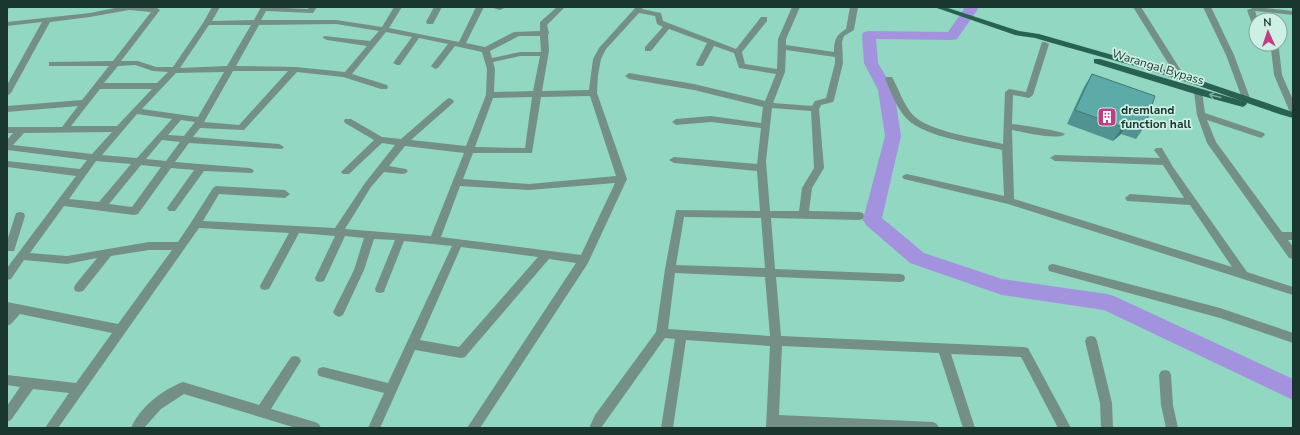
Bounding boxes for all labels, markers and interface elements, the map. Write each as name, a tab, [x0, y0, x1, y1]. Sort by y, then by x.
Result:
north arrow	[1248, 12, 1288, 52]
text: N	[1263, 15, 1272, 30]
street label: Warangal Bypass	[1110, 45, 1206, 89]
one-way arrow	[1209, 92, 1222, 100]
place label: dremland function hall	[1121, 102, 1191, 132]
building icon: dremland function hall	[1096, 106, 1118, 128]

